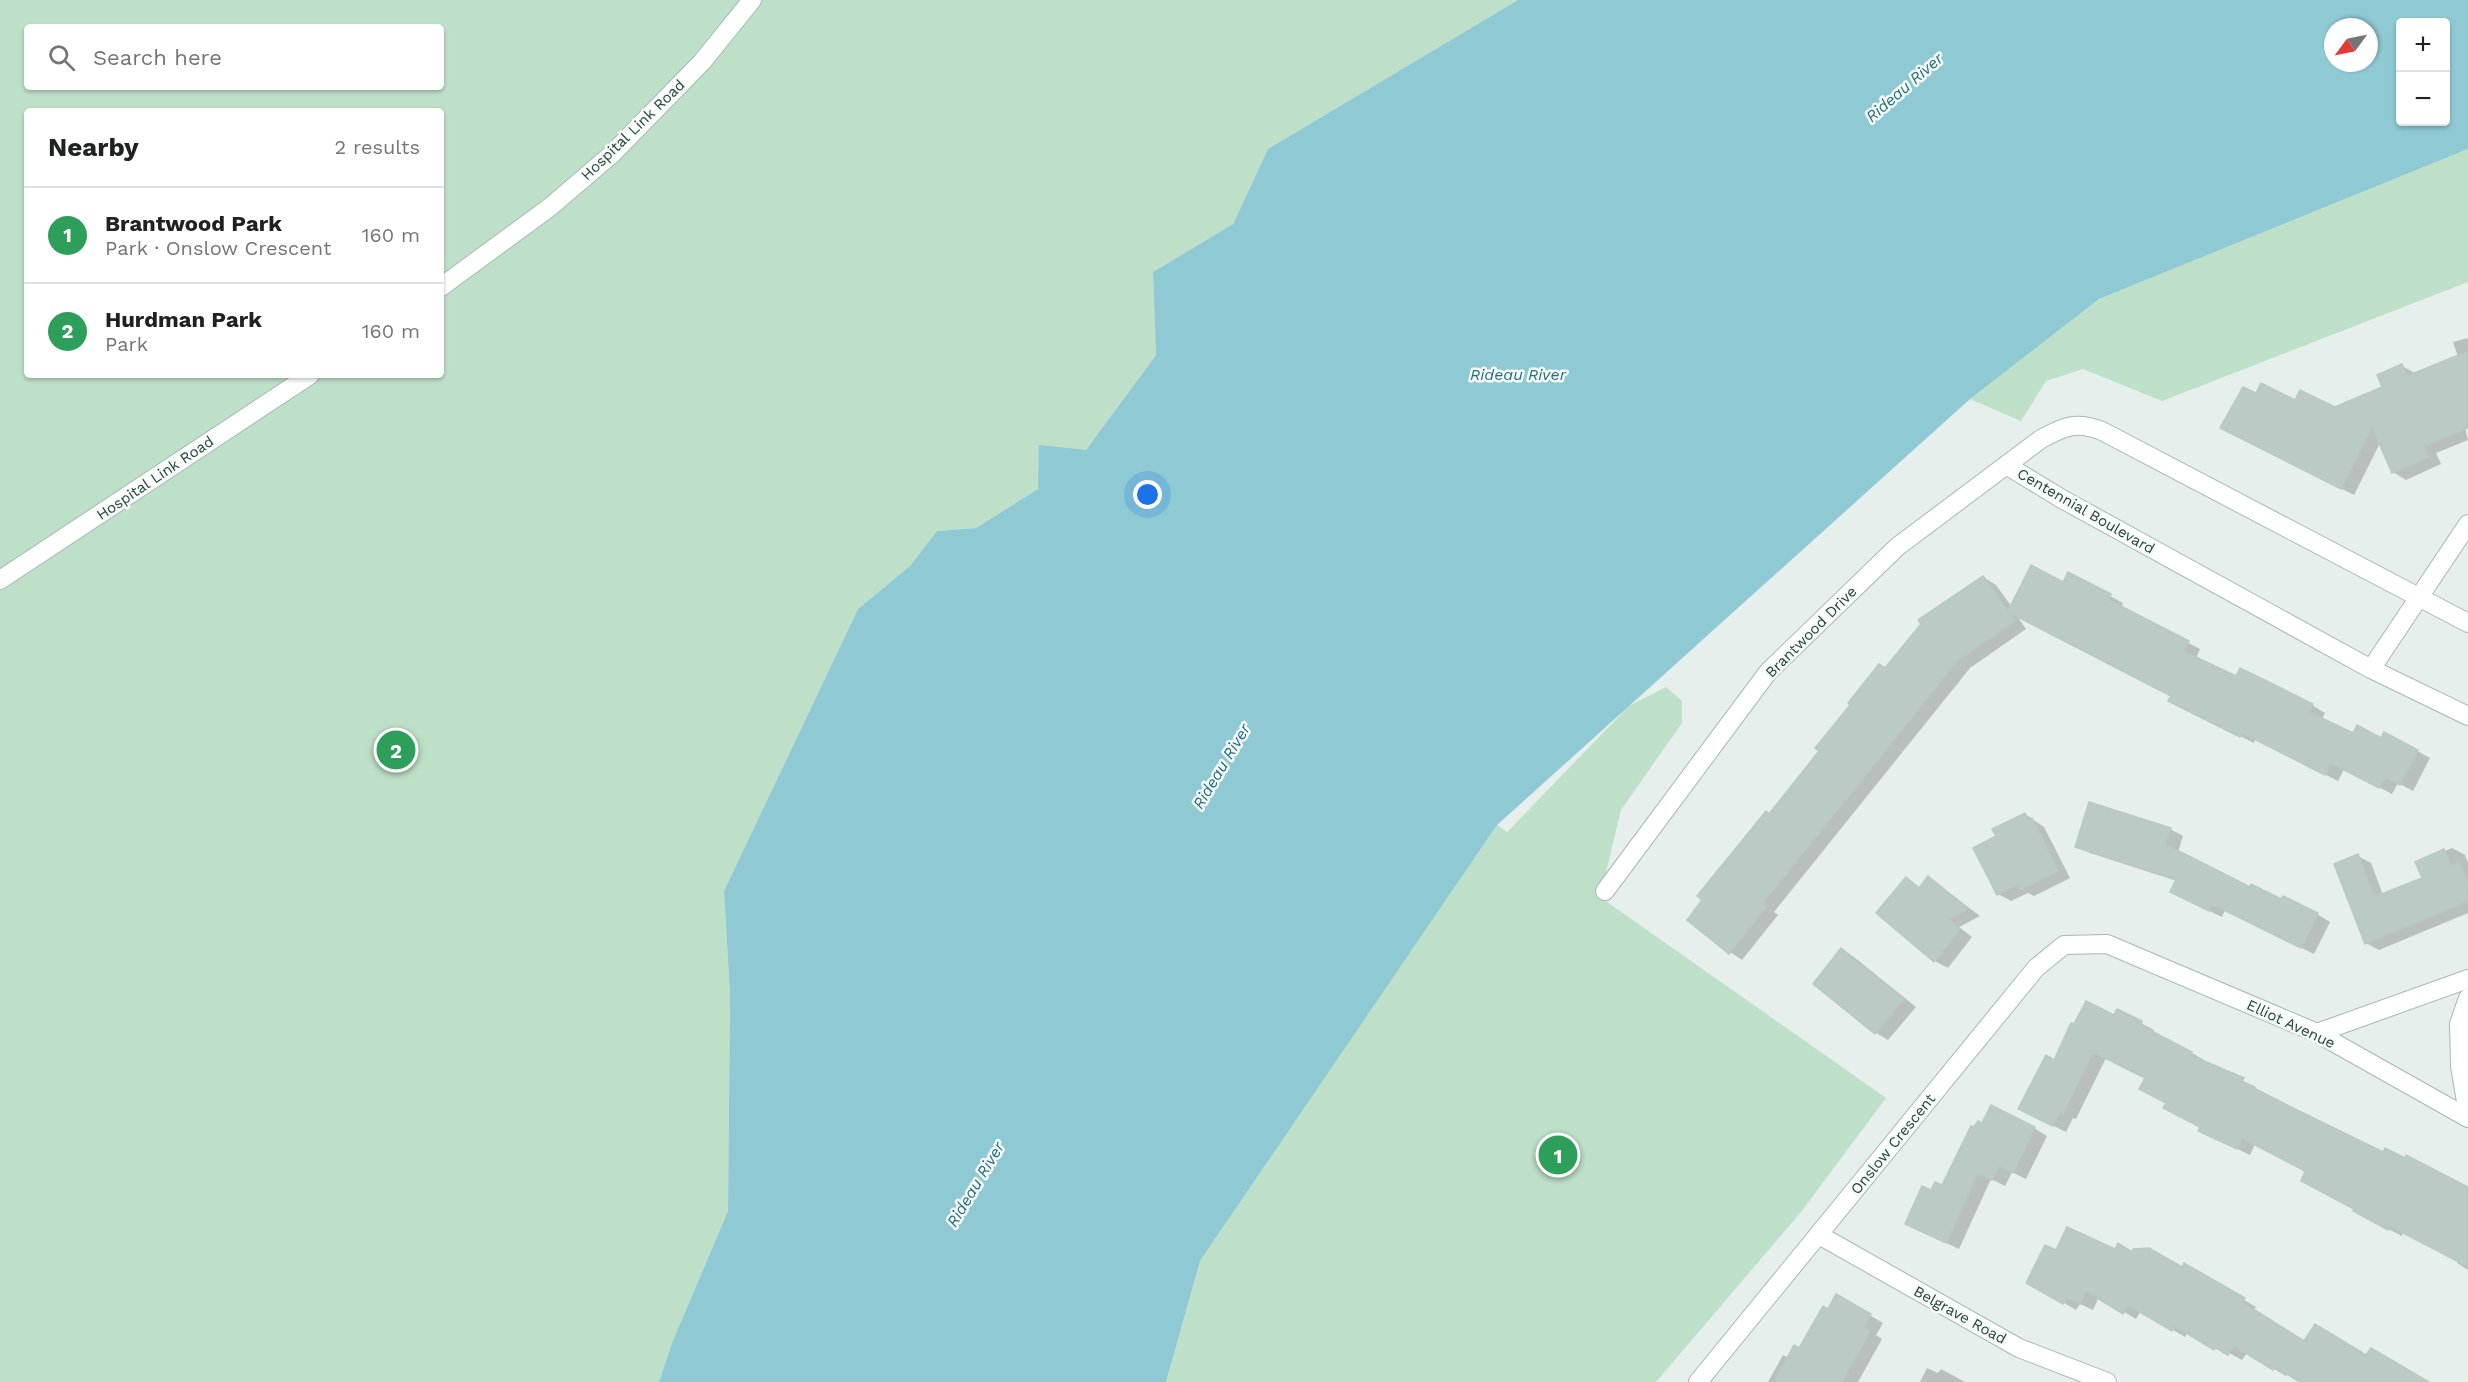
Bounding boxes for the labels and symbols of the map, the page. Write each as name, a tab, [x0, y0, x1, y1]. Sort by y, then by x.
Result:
north arrow	[2324, 18, 2378, 72]
water label: Rideau River	[1862, 48, 1947, 126]
street label: Hospital Link Road	[577, 76, 689, 184]
water label: Rideau River	[1470, 365, 1567, 384]
street label: Hospital Link Road	[93, 432, 217, 524]
street label: Centennial Boulevard	[2014, 464, 2158, 558]
your location	[1133, 480, 1162, 509]
street label: Brantwood Drive	[1762, 583, 1860, 681]
water label: Rideau River	[1189, 720, 1255, 812]
pin: 2	[376, 728, 416, 772]
street label: Elliot Avenue	[2244, 996, 2338, 1052]
street label: Onslow Crescent	[1847, 1089, 1940, 1198]
pin: 1	[1538, 1132, 1578, 1178]
water label: Rideau River	[943, 1138, 1009, 1230]
street label: Belgrave Road	[1910, 1282, 2010, 1348]

